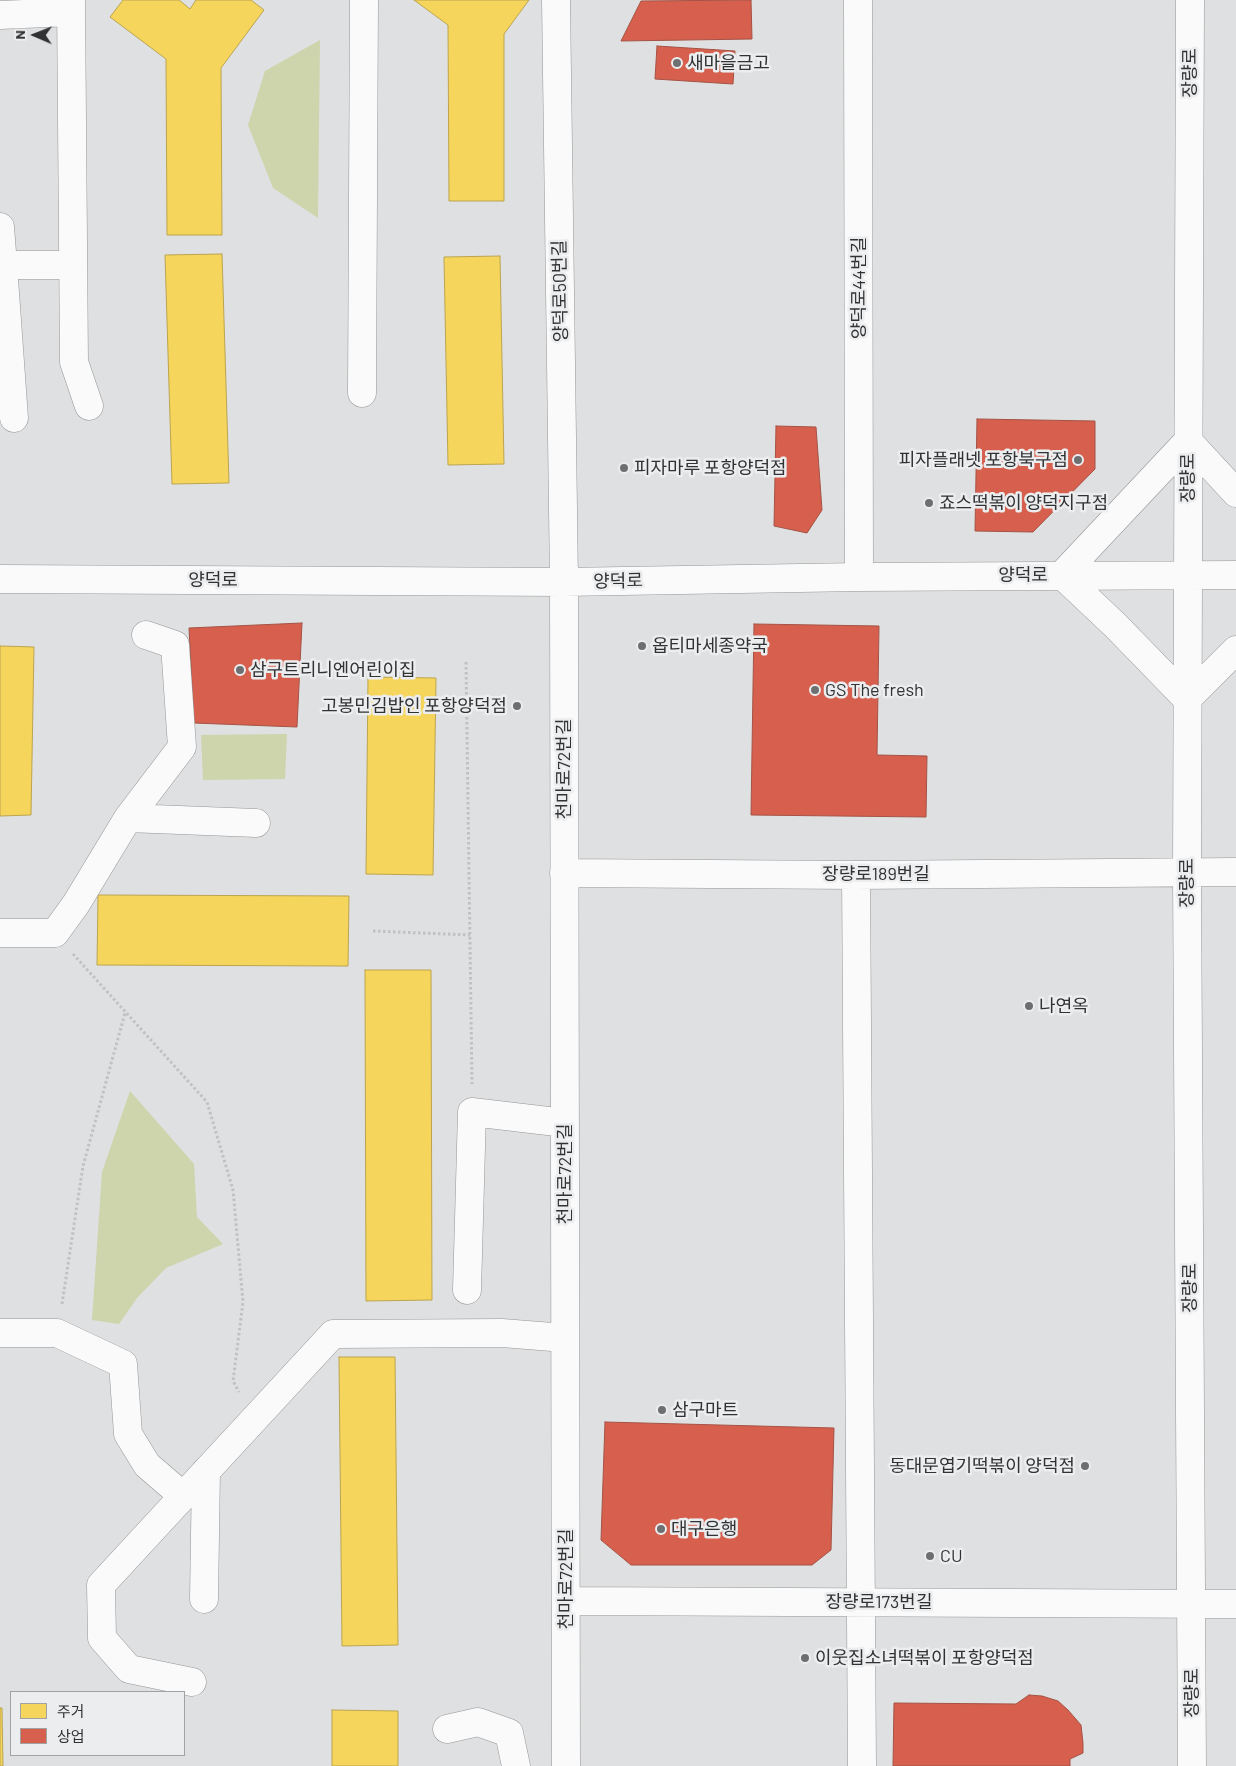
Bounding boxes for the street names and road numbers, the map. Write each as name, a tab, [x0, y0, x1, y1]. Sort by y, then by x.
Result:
street label: 장량로	[1179, 48, 1201, 98]
street label: 양덕로44번길	[848, 237, 870, 339]
street label: 양덕로50번길	[548, 240, 572, 342]
street label: 장량로	[1177, 453, 1199, 503]
street label: 양덕로	[998, 564, 1048, 586]
street label: 양덕로	[188, 569, 238, 591]
street label: 양덕로	[593, 570, 643, 592]
street label: 천마로72번길	[553, 719, 575, 819]
street label: 장량로	[1176, 858, 1198, 908]
street label: 장량로189번길	[822, 863, 930, 885]
street label: 천마로72번길	[554, 1124, 576, 1224]
street label: 장량로	[1179, 1263, 1201, 1313]
street label: 천마로72번길	[555, 1529, 577, 1629]
street label: 장량로173번길	[826, 1591, 932, 1613]
street label: 장량로	[1181, 1668, 1203, 1718]

